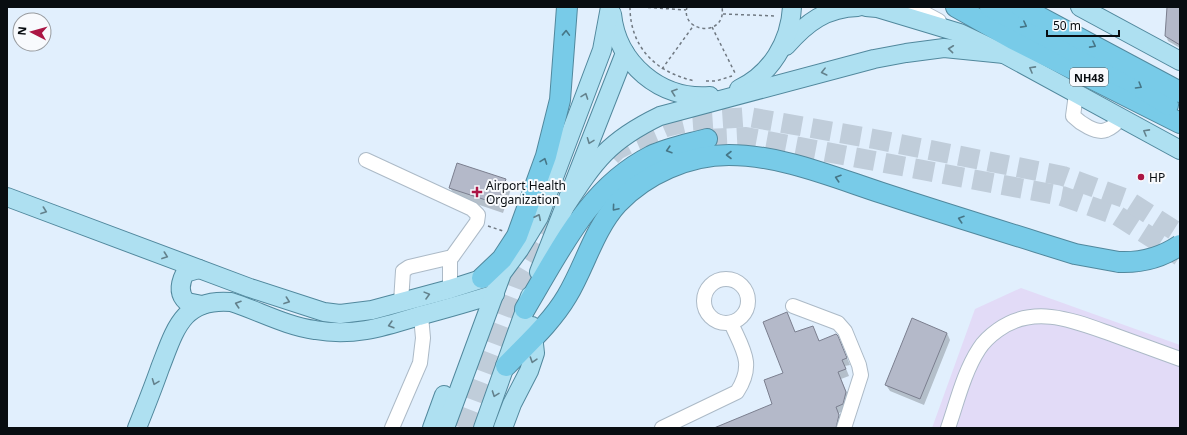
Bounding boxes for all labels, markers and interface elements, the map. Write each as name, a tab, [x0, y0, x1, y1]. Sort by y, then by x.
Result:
north arrow	[12, 12, 52, 52]
scale bar	[1047, 12, 1119, 38]
text: 50 m	[1053, 17, 1081, 34]
one-way arrow	[1020, 20, 1027, 28]
text: N	[14, 26, 29, 36]
one-way arrow	[562, 30, 570, 36]
one-way arrow	[1088, 40, 1096, 48]
one-way arrow	[948, 44, 954, 53]
one-way arrow	[821, 67, 828, 76]
one-way arrow	[1028, 67, 1036, 74]
road number: NH48	[1070, 68, 1108, 86]
one-way arrow	[1135, 81, 1142, 89]
one-way arrow	[671, 88, 678, 97]
one-way arrow	[580, 92, 588, 99]
one-way arrow	[1143, 129, 1150, 136]
one-way arrow	[586, 138, 594, 145]
one-way arrow	[666, 145, 673, 154]
one-way arrow	[726, 151, 732, 159]
one-way arrow	[539, 158, 548, 165]
place label: HP	[1149, 169, 1165, 186]
marker: HP	[1136, 172, 1146, 182]
one-way arrow	[834, 175, 841, 183]
place label: Airport Health Organization	[486, 177, 566, 208]
marker: Airport Health Organization	[471, 186, 483, 198]
one-way arrow	[612, 203, 619, 211]
one-way arrow	[40, 206, 47, 214]
one-way arrow	[533, 214, 541, 221]
one-way arrow	[958, 215, 965, 223]
one-way arrow	[162, 251, 169, 260]
one-way arrow	[423, 291, 430, 300]
one-way arrow	[284, 297, 291, 305]
one-way arrow	[235, 301, 242, 309]
one-way arrow	[387, 320, 394, 329]
one-way arrow	[529, 356, 538, 363]
one-way arrow	[152, 378, 160, 385]
one-way arrow	[492, 391, 500, 398]

